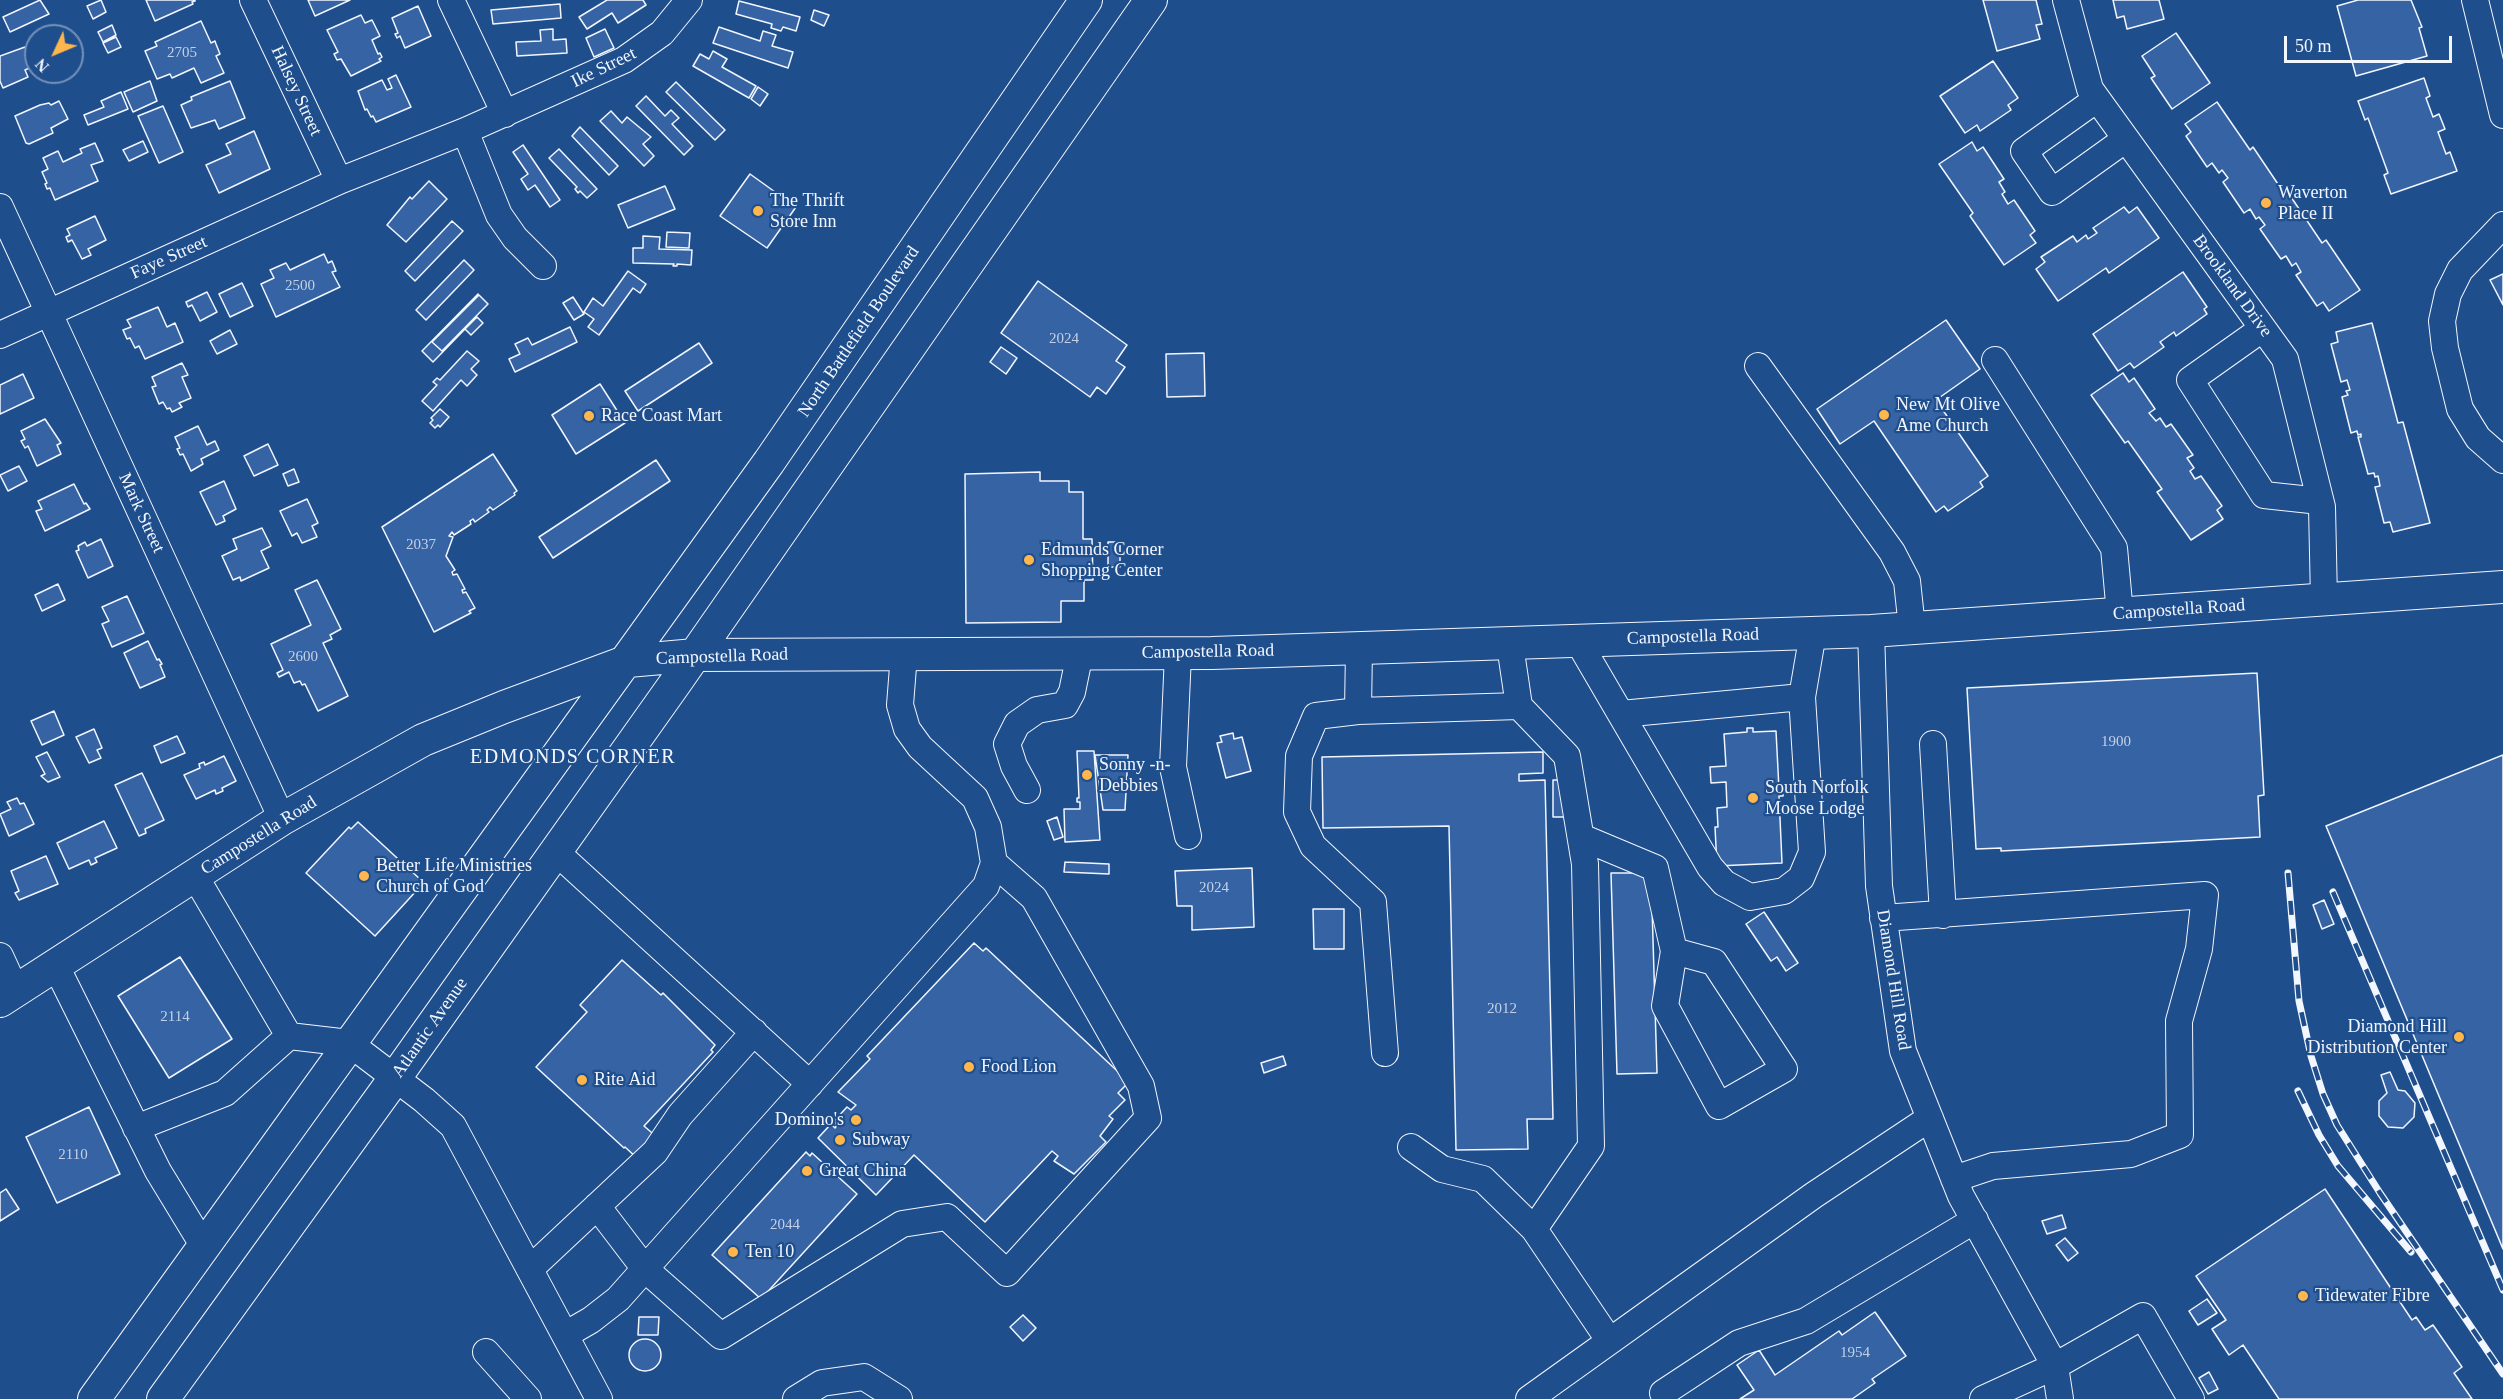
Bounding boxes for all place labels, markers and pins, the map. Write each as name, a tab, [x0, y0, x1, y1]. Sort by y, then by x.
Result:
place label: Waverton Place II	[2278, 182, 2348, 224]
place label: The Thrift Store Inn	[770, 190, 844, 232]
marker: Waverton Place II	[2259, 196, 2273, 210]
marker: The Thrift Store Inn	[751, 204, 765, 218]
place label: New Mt Olive Ame Church	[1896, 394, 2000, 436]
place label: Race Coast Mart	[601, 405, 722, 427]
marker: New Mt Olive Ame Church	[1877, 408, 1891, 422]
marker: Race Coast Mart	[582, 409, 596, 423]
place label: Edmunds Corner Shopping Center	[1041, 539, 1163, 582]
marker: Edmunds Corner Shopping Center	[1022, 553, 1036, 567]
place label: Sonny -n- Debbies	[1099, 754, 1170, 796]
marker: Sonny -n- Debbies	[1080, 768, 1094, 782]
place label: South Norfolk Moose Lodge	[1765, 777, 1868, 820]
marker: South Norfolk Moose Lodge	[1746, 791, 1760, 805]
place label: Better Life Ministries Church of God	[376, 855, 532, 898]
marker: Better Life Ministries Church of God	[357, 869, 371, 883]
place label: Diamond Hill Distribution Center	[2308, 1016, 2447, 1058]
marker: Diamond Hill Distribution Center	[2452, 1030, 2466, 1044]
place label: Food Lion	[981, 1056, 1057, 1078]
marker: Food Lion	[962, 1060, 976, 1074]
place label: Rite Aid	[594, 1069, 655, 1091]
marker: Rite Aid	[575, 1073, 589, 1087]
place label: Domino's	[775, 1109, 844, 1131]
marker: Domino's	[849, 1113, 863, 1127]
place label: Subway	[852, 1129, 910, 1151]
marker: Subway	[833, 1133, 847, 1147]
place label: Great China	[819, 1160, 906, 1182]
marker: Great China	[800, 1164, 814, 1178]
place label: Ten 10	[745, 1241, 794, 1263]
marker: Ten 10	[726, 1245, 740, 1259]
place label: Tidewater Fibre	[2315, 1285, 2430, 1307]
marker: Tidewater Fibre	[2296, 1289, 2310, 1303]

